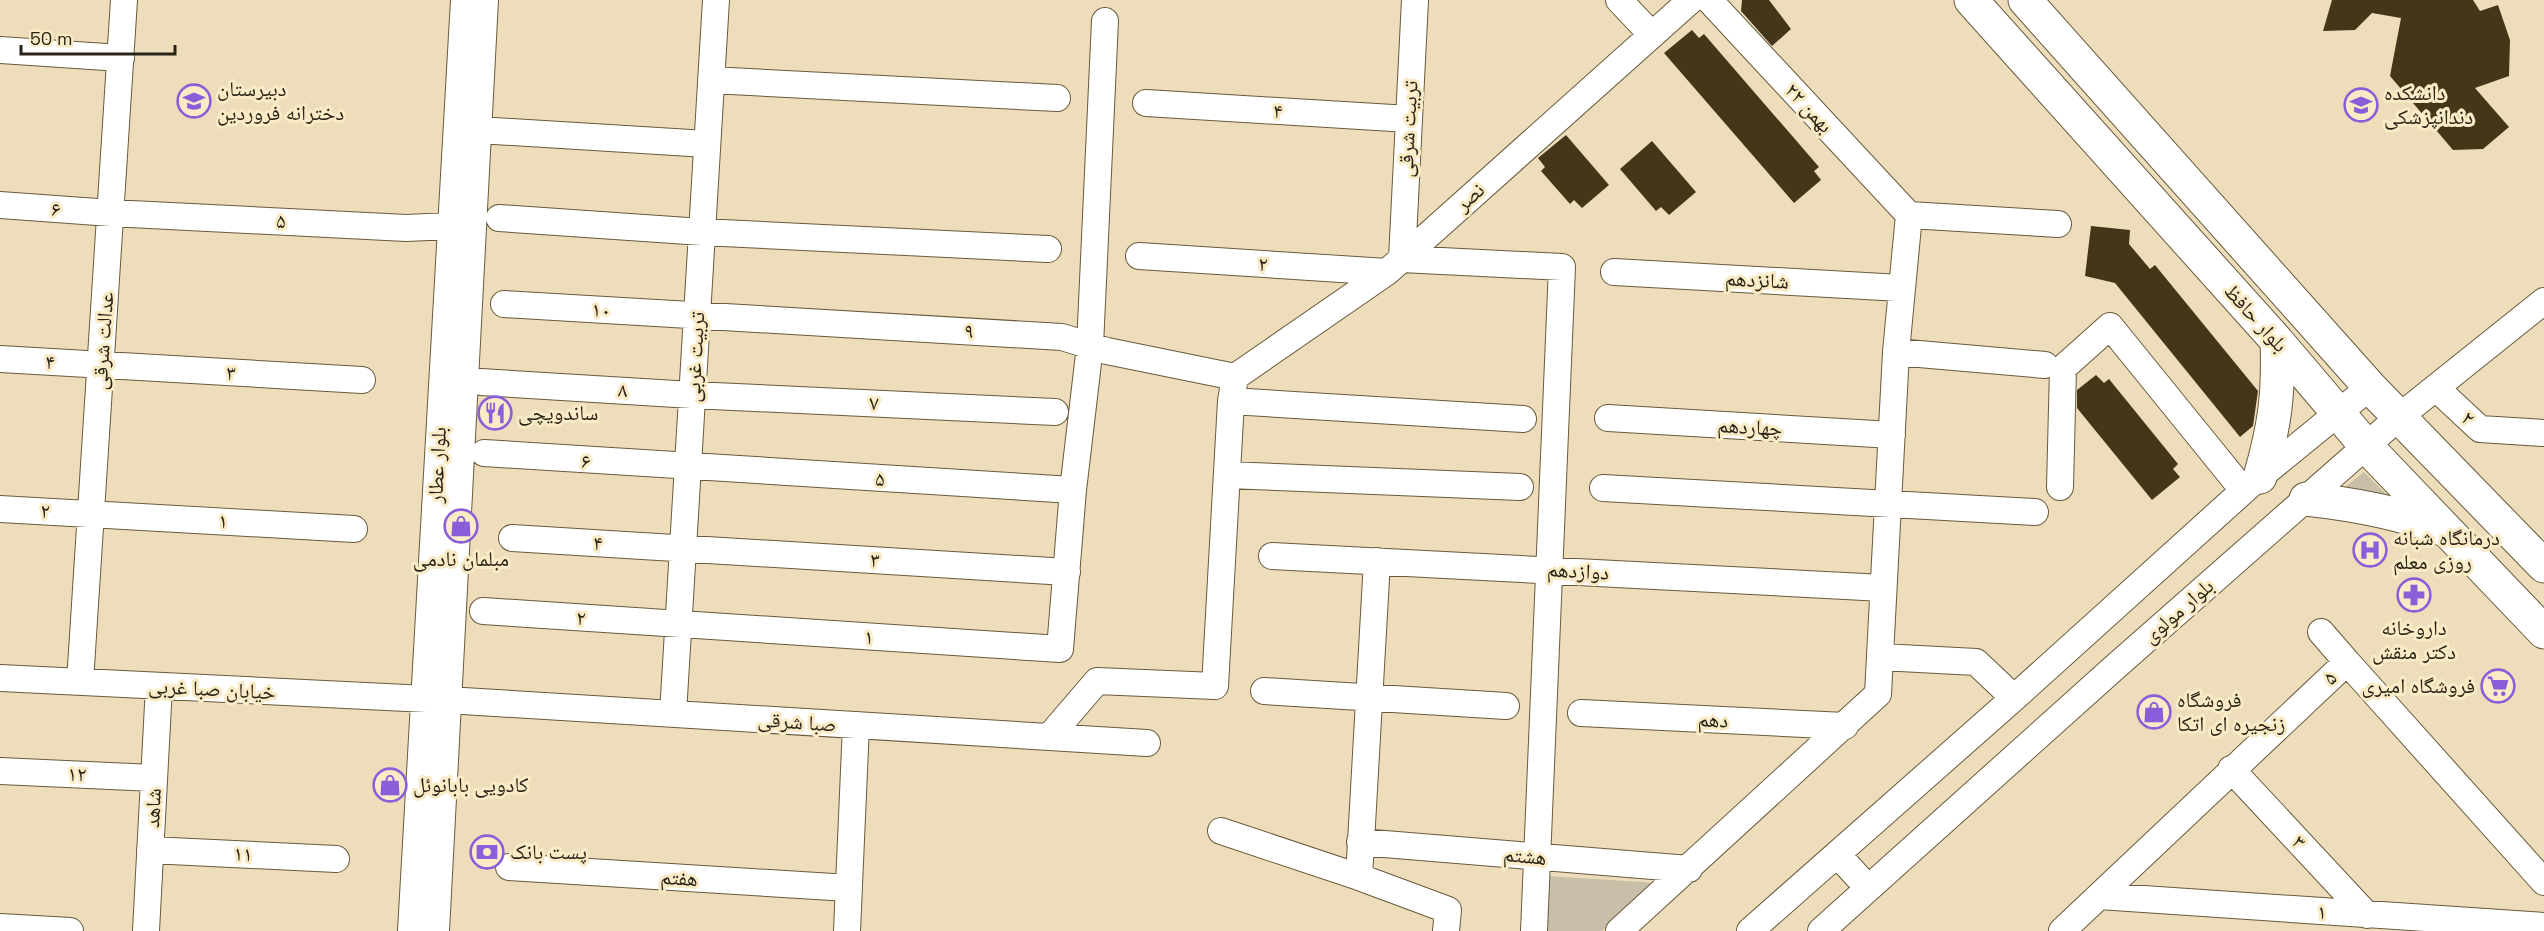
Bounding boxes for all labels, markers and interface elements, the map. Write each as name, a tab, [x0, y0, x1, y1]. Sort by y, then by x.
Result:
scale bar	[21, 18, 176, 56]
text: 50 m	[30, 27, 72, 50]
place label: دبیرستان دخترانه فروردین	[217, 75, 344, 126]
street label: ۲۲ بهمن	[1779, 77, 1839, 138]
place label: دانشکده دندانپزشکی	[2384, 79, 2473, 130]
street label: تربیت شرقی	[1391, 80, 1424, 178]
school or university icon: دبیرستان دخترانه فروردین	[176, 83, 212, 119]
school or university icon: دانشکده دندانپزشکی	[2343, 87, 2379, 123]
street label: ۴	[1272, 97, 1284, 124]
street label: نصر	[1449, 176, 1490, 218]
street label: ۶	[50, 195, 62, 222]
street label: ۵	[276, 207, 286, 234]
street label: ۲	[1257, 250, 1269, 277]
street label: شانزدهم	[1724, 264, 1790, 296]
street label: بلوار حافظ	[2219, 278, 2294, 358]
street label: عدالت شرقی	[86, 291, 119, 391]
street label: ۱۰	[591, 296, 611, 323]
street label: تربیت غربی	[679, 311, 710, 403]
street label: ۹	[963, 317, 975, 344]
street label: ۴	[45, 348, 55, 375]
street label: ۳	[226, 359, 236, 386]
street label: ۸	[617, 376, 629, 403]
street label: ۷	[869, 389, 879, 416]
restaurant icon: ساندویچی	[477, 395, 513, 431]
place label: ساندویچی	[518, 399, 598, 426]
street label: ۲	[2456, 405, 2481, 431]
street label: چهاردهم	[1717, 411, 1783, 443]
street label: بلوار عطار	[421, 426, 452, 505]
street label: ۶	[580, 447, 592, 474]
street label: ۵	[875, 465, 885, 492]
street label: ۲	[40, 497, 50, 524]
street label: ۱	[218, 507, 228, 534]
shop icon: مبلمان نادمی	[443, 508, 479, 544]
place label: درمانگاه شبانه روزی معلم	[2393, 524, 2500, 576]
street label: ۴	[592, 529, 604, 556]
hospital icon: درمانگاه شبانه روزی معلم	[2352, 532, 2388, 568]
place label: مبلمان نادمی	[413, 545, 509, 572]
street label: ۳	[870, 546, 880, 573]
street label: دوازدهم	[1546, 555, 1610, 587]
street label: بلوار مولوی	[2136, 572, 2219, 649]
pharmacy icon: داروخانه دکتر منقش	[2396, 577, 2432, 613]
street label: ۲	[575, 604, 587, 631]
place label: داروخانه دکتر منقش	[2372, 614, 2456, 665]
street label: ۱	[863, 623, 875, 650]
street label: ۵	[2317, 665, 2342, 691]
supermarket icon: فروشگاه امیری	[2480, 668, 2516, 704]
street label: خیابان صبا غربی	[148, 672, 276, 705]
place label: فروشگاه امیری	[2362, 672, 2475, 699]
place label: فروشگاه زنجیره ای اتکا	[2177, 686, 2285, 737]
shop icon: فروشگاه زنجیره ای اتکا	[2136, 694, 2172, 730]
street label: صبا شرقی	[757, 705, 837, 738]
street label: دهم	[1697, 705, 1729, 735]
street label: ۱۲	[67, 760, 87, 787]
shop icon: کادویی بابانوئل	[372, 767, 408, 803]
place label: کادویی بابانوئل	[413, 771, 529, 798]
street label: شاهد	[138, 787, 167, 829]
street label: ۳	[2286, 829, 2312, 854]
bank icon: پست بانک	[469, 834, 505, 870]
place label: پست بانک	[510, 838, 587, 865]
street label: ۱۱	[233, 840, 253, 867]
street label: هشتم	[1502, 840, 1548, 872]
street label: هفتم	[660, 863, 698, 893]
street label: ۱	[2316, 898, 2328, 925]

